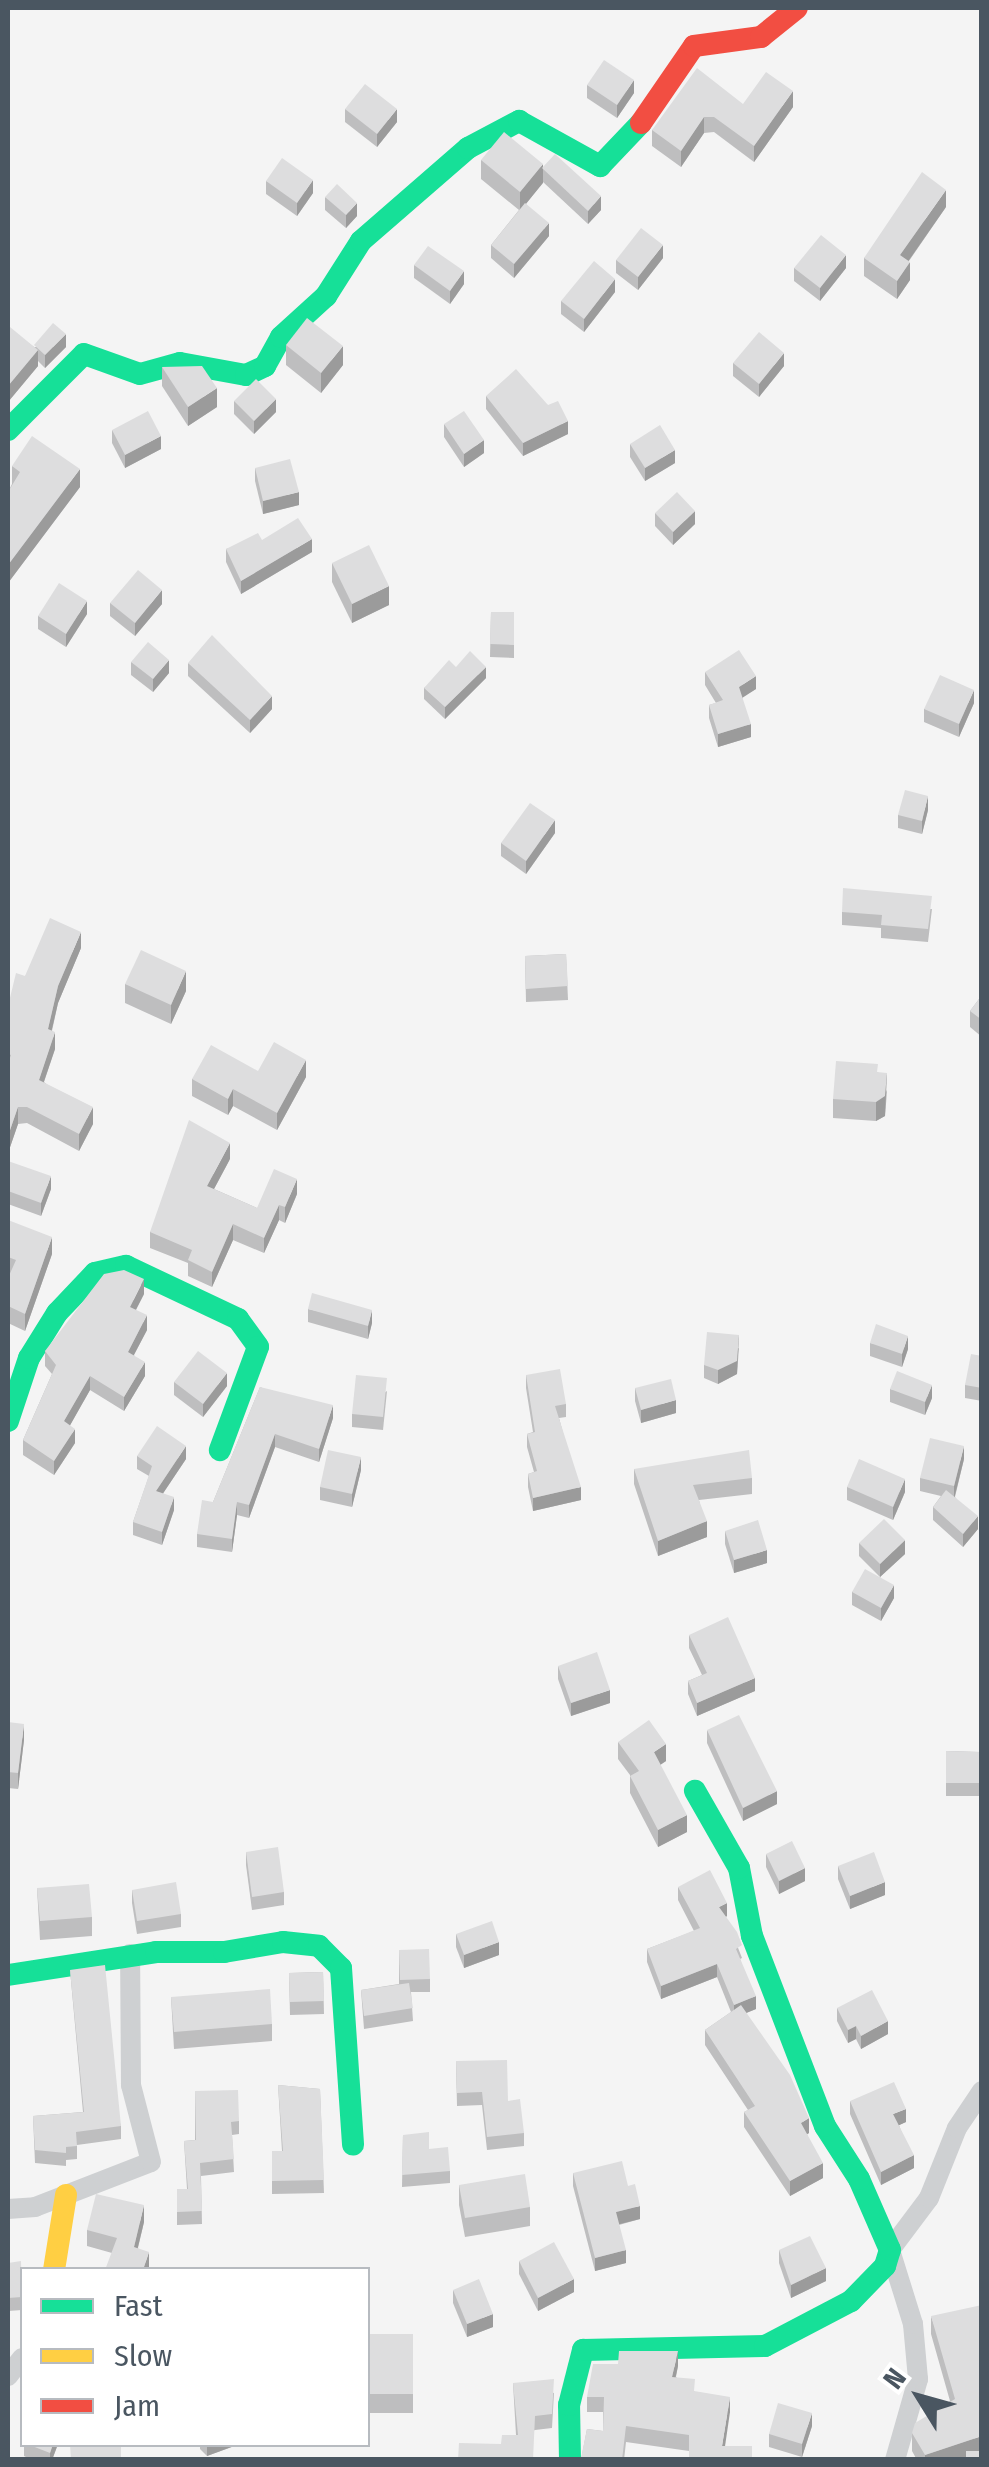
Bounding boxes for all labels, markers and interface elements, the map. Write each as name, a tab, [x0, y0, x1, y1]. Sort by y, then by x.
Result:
legend	[20, 2267, 370, 2447]
text: Fast	[114, 2288, 162, 2324]
text: Slow	[114, 2338, 172, 2374]
north arrow	[869, 2347, 969, 2447]
text: N	[876, 2362, 913, 2395]
text: Jam	[114, 2388, 160, 2424]

